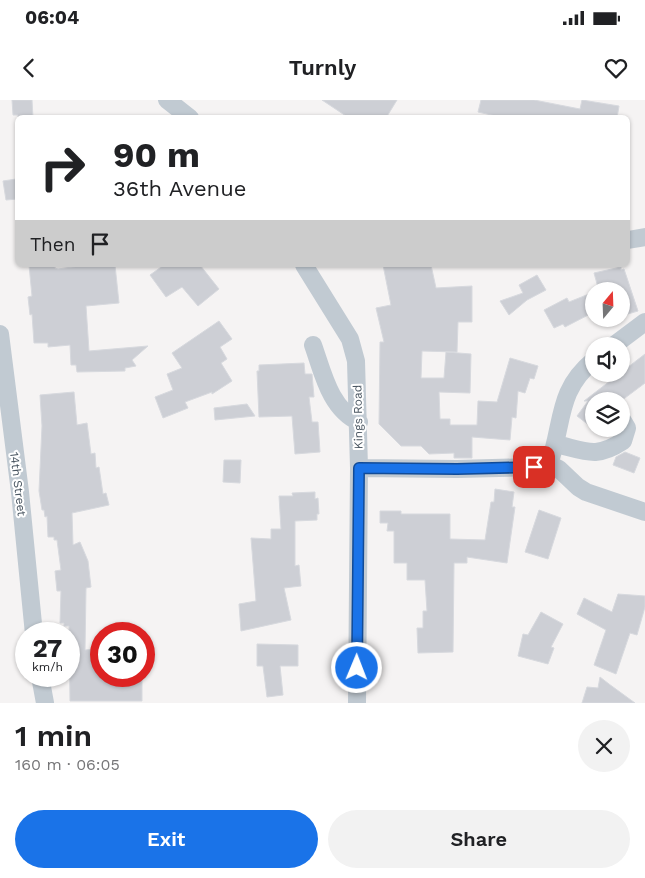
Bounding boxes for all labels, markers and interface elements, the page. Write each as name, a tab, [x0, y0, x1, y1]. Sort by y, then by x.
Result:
text: 06:04	[25, 6, 79, 29]
icon: back	[15, 54, 43, 82]
icon: heart	[602, 54, 630, 82]
text: Turnly	[289, 55, 356, 80]
text: 90 m	[113, 134, 200, 176]
icon: right	[30, 135, 95, 200]
text: 36th Avenue	[113, 176, 246, 201]
icon: arrive	[86, 230, 114, 258]
text: Then	[30, 233, 76, 256]
north arrow	[585, 282, 630, 328]
map controls	[585, 282, 630, 437]
button: sound	[585, 337, 630, 382]
street label: Kings Road	[350, 385, 366, 449]
button: layers	[585, 392, 630, 437]
pin	[513, 446, 555, 488]
street label: 14th Street	[7, 451, 29, 517]
icon: arrive	[520, 453, 548, 481]
speed limit sign: 30	[90, 622, 155, 687]
text: 27	[33, 634, 62, 663]
position arrow	[330, 641, 382, 693]
text: km/h	[32, 660, 63, 674]
text: 1 min	[15, 718, 92, 753]
button: close	[578, 720, 630, 772]
text: 160 m · 06:05	[15, 755, 120, 774]
button: Exit	[15, 810, 318, 868]
button: Share	[328, 810, 630, 868]

